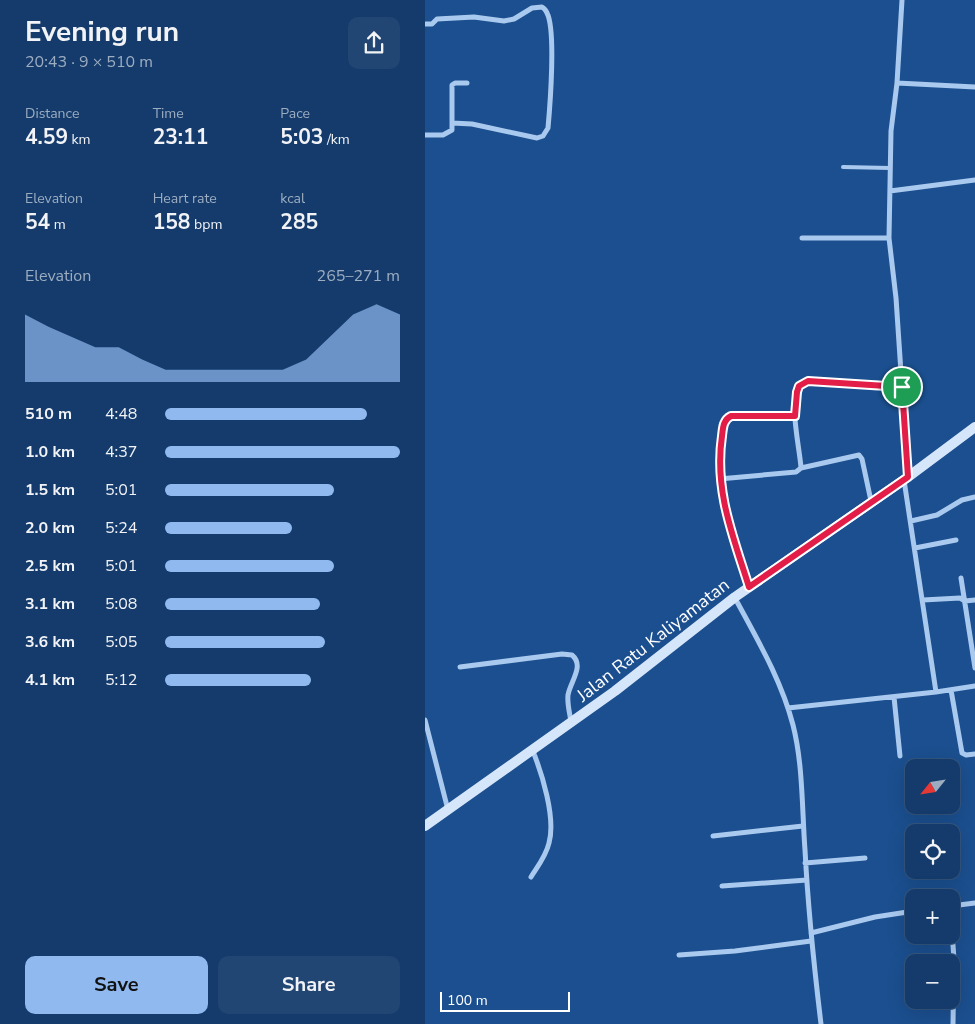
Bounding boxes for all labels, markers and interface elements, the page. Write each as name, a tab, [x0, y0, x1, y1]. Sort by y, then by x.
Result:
text: Evening run	[25, 13, 179, 51]
button: share	[348, 17, 400, 69]
text: 20:43 · 9 × 510 m	[25, 51, 153, 73]
text: Distance	[25, 104, 79, 123]
text: Time	[153, 104, 184, 123]
text: Pace	[280, 104, 310, 123]
text: 4.59	[25, 123, 68, 151]
text: 23:11	[153, 123, 208, 151]
text: 5:03	[280, 123, 323, 151]
text: km	[68, 130, 91, 149]
text: /km	[323, 130, 350, 149]
text: Elevation	[25, 189, 83, 208]
text: Heart rate	[153, 189, 217, 208]
text: kcal	[280, 189, 305, 208]
text: 54	[25, 208, 50, 236]
text: 158	[153, 208, 190, 236]
text: 285	[280, 208, 318, 236]
text: m	[50, 215, 66, 234]
text: bpm	[190, 215, 222, 234]
text: Elevation	[25, 265, 91, 287]
text: 265–271 m	[317, 265, 400, 287]
pin	[881, 366, 923, 408]
icon: arrive	[888, 373, 916, 401]
text: 510 m	[25, 403, 72, 425]
text: 4:48	[105, 403, 137, 425]
text: 1.0 km	[25, 441, 75, 463]
text: 4:37	[105, 441, 137, 463]
text: 1.5 km	[25, 479, 75, 501]
text: 5:01	[105, 479, 137, 501]
text: 2.0 km	[25, 517, 75, 539]
text: 5:24	[105, 517, 137, 539]
text: 2.5 km	[25, 555, 75, 577]
text: 5:01	[105, 555, 137, 577]
street label: Jalan Ratu Kaliyamatan	[571, 573, 734, 708]
text: 3.1 km	[25, 593, 75, 615]
text: 5:08	[105, 593, 137, 615]
text: 3.6 km	[25, 631, 75, 653]
text: 5:05	[105, 631, 137, 653]
text: 4.1 km	[25, 669, 75, 691]
text: 5:12	[105, 669, 137, 691]
north arrow	[905, 759, 960, 814]
map controls	[905, 759, 960, 1009]
button: locate	[905, 824, 960, 879]
button: +	[905, 889, 960, 944]
button: −	[905, 954, 960, 1009]
button: Save	[25, 956, 208, 1014]
button: Share	[218, 956, 400, 1014]
scale bar	[440, 989, 570, 1012]
text: 100 m	[447, 991, 488, 1010]

